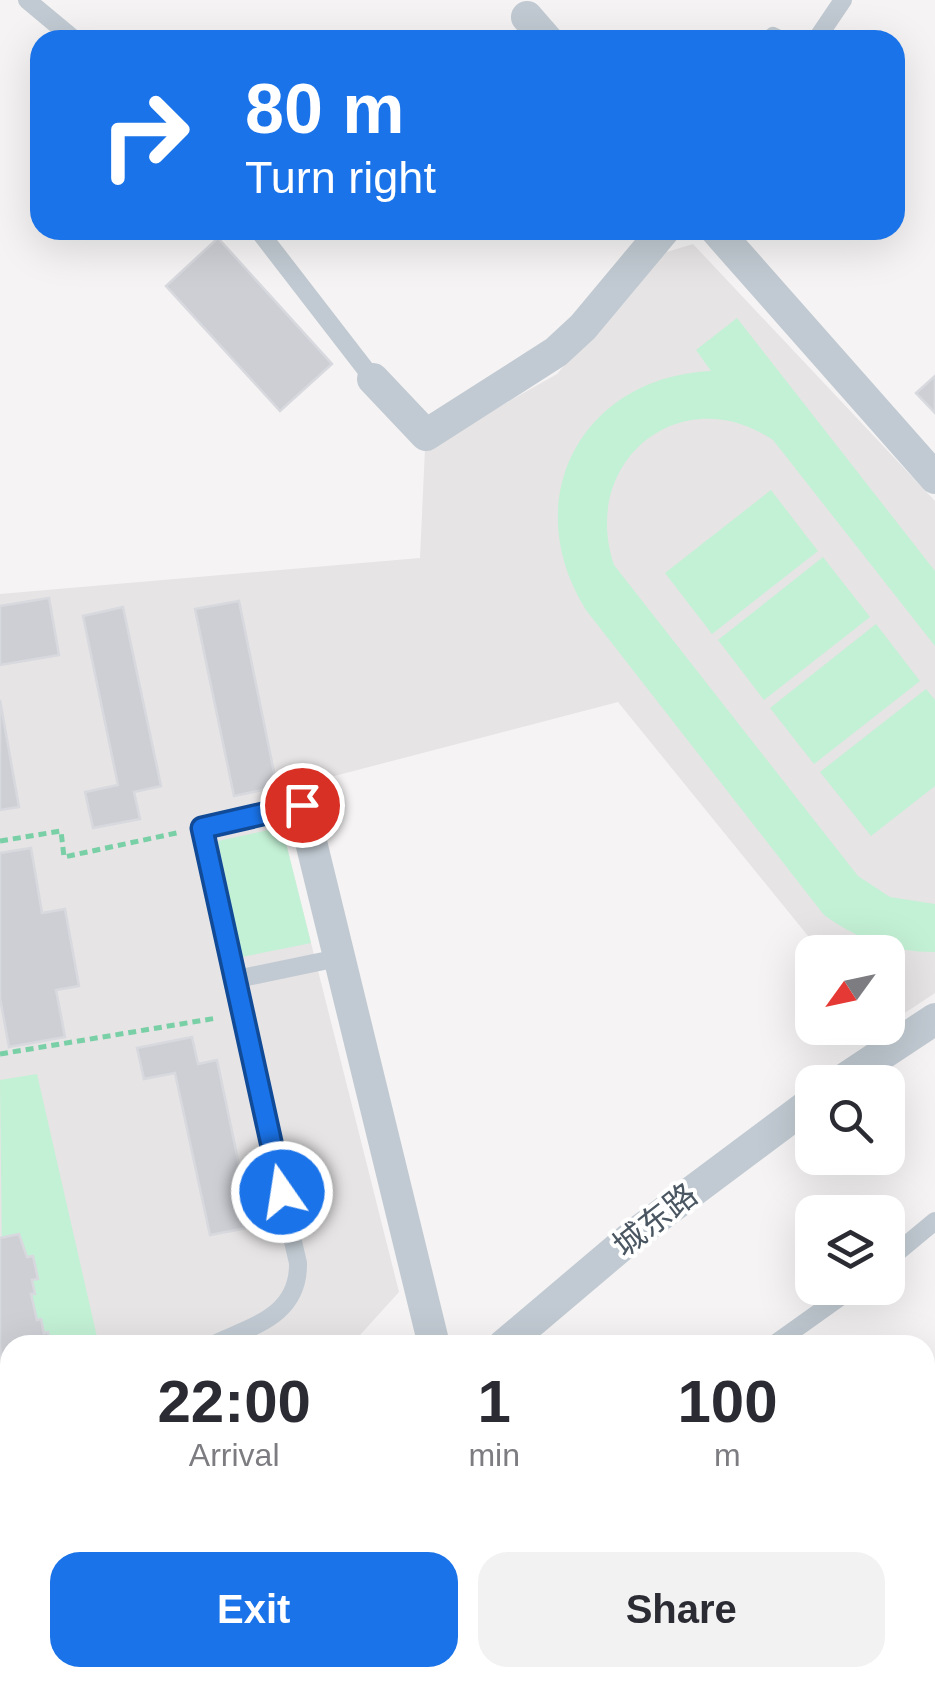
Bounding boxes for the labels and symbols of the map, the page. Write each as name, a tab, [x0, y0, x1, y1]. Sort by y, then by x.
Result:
pin	[260, 763, 345, 848]
north arrow	[795, 935, 905, 1045]
position arrow	[230, 1140, 334, 1244]
street label: 城东路	[606, 1176, 704, 1264]

